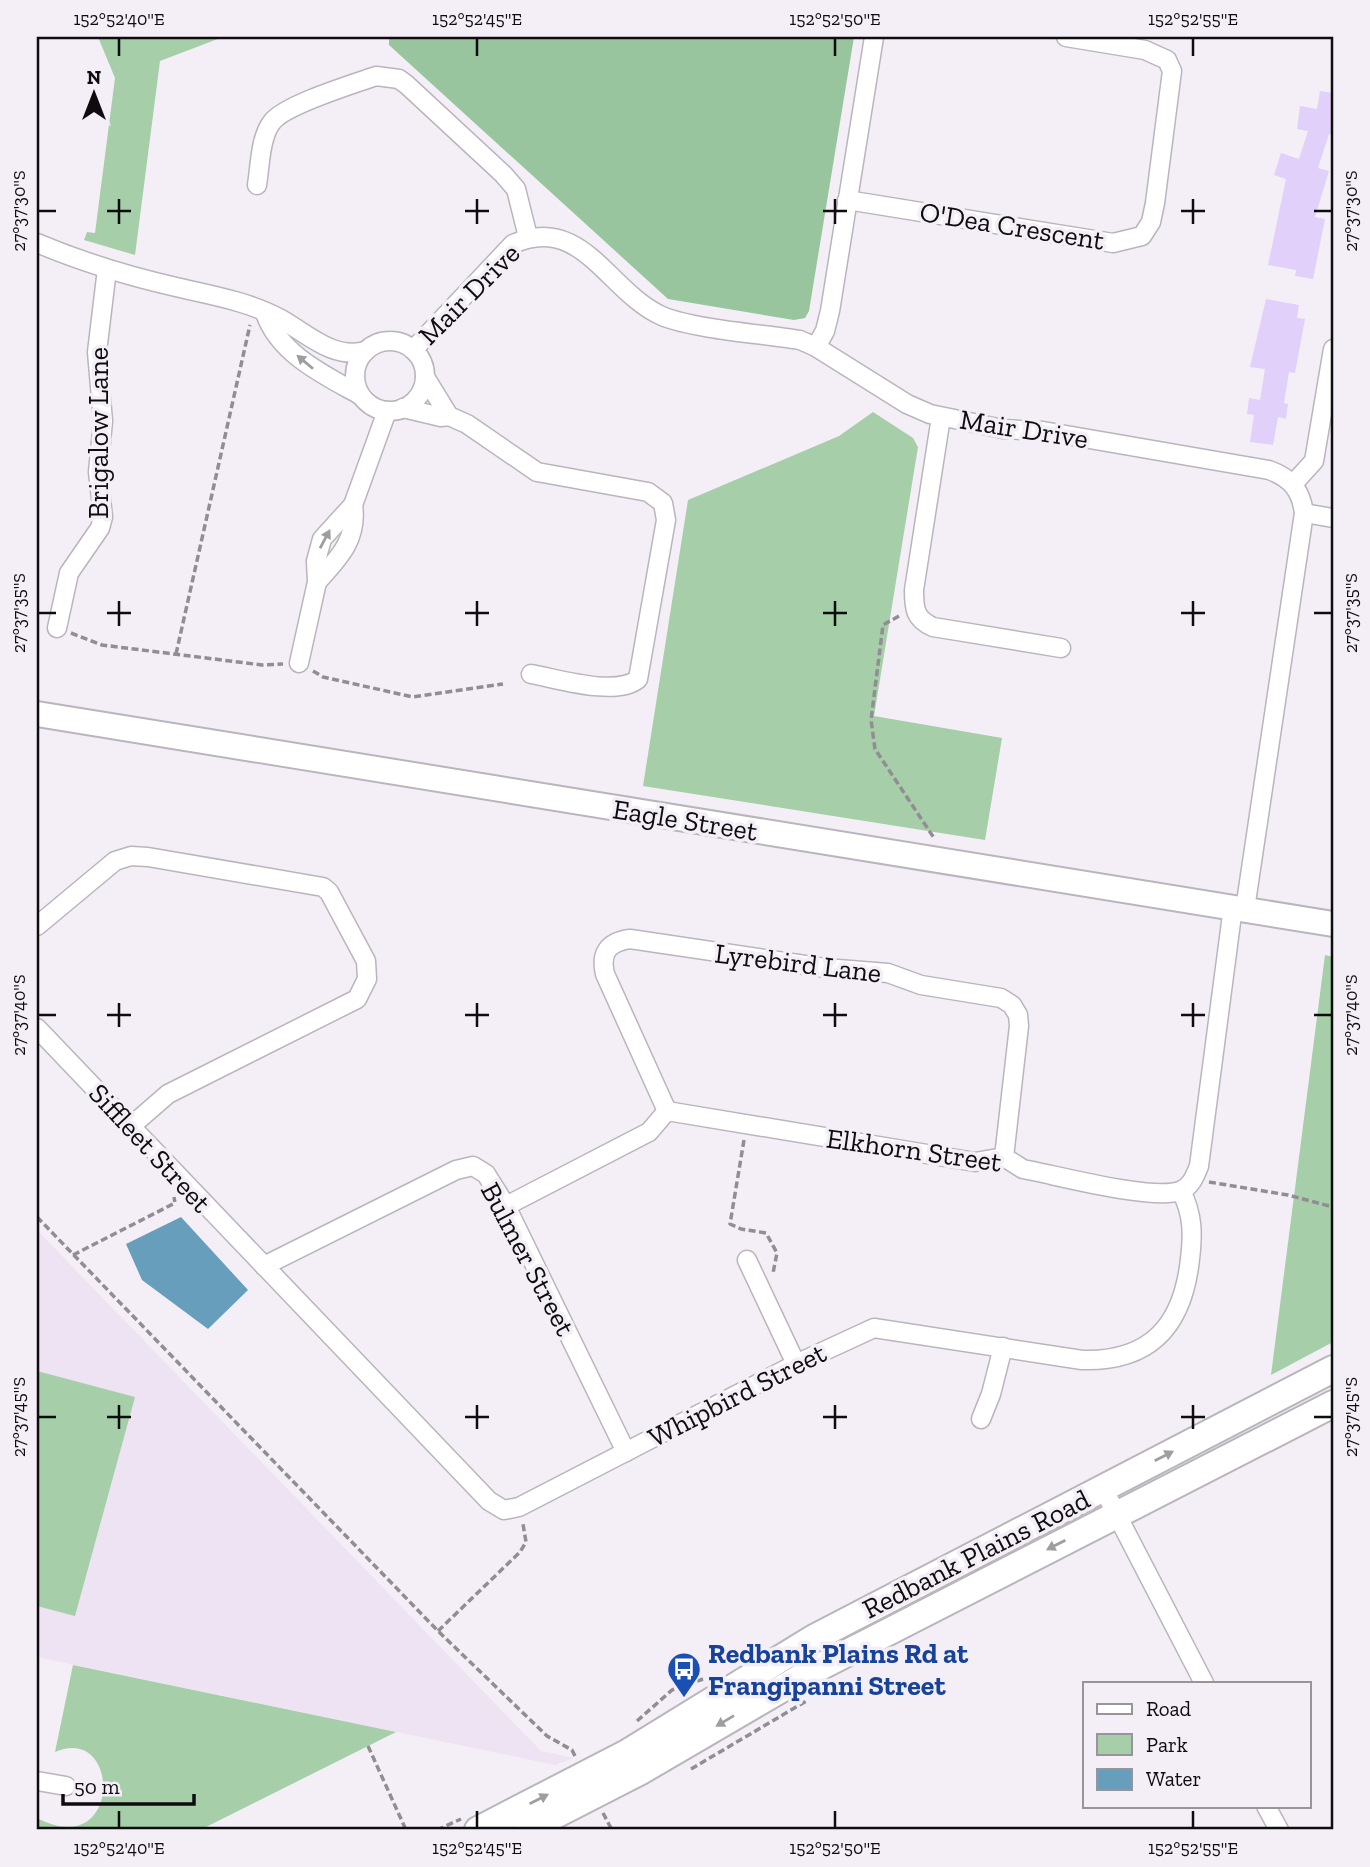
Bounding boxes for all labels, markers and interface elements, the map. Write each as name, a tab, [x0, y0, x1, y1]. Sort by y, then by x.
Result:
text: 152°52'40"E	[73, 8, 165, 30]
text: 152°52'45"E	[432, 8, 522, 30]
text: 152°52'50"E	[789, 8, 881, 30]
text: 152°52'55"E	[1148, 8, 1238, 30]
north arrow	[60, 60, 130, 130]
text: N	[87, 66, 101, 89]
text: 27°37'30"S	[8, 170, 30, 252]
text: 27°37'30"S	[1340, 170, 1362, 252]
street label: O'Dea Crescent	[917, 195, 1107, 257]
street label: Mair Drive	[412, 237, 526, 351]
street label: Brigalow Lane	[82, 347, 115, 519]
one-way arrow	[296, 355, 313, 370]
street label: Mair Drive	[958, 403, 1090, 455]
one-way arrow	[319, 529, 330, 549]
text: 27°37'35"S	[8, 573, 30, 653]
text: 27°37'35"S	[1340, 573, 1362, 653]
street label: Eagle Street	[610, 792, 760, 848]
street label: Lyrebird Lane	[713, 936, 883, 990]
text: 27°37'40"S	[8, 974, 30, 1056]
text: 27°37'40"S	[1340, 974, 1362, 1056]
street label: Siffleet Street	[82, 1077, 218, 1220]
street label: Elkhorn Street	[824, 1121, 1004, 1179]
street label: Bulmer Street	[474, 1177, 582, 1342]
street label: Whipbird Street	[643, 1336, 832, 1454]
text: 27°37'45"S	[8, 1377, 30, 1457]
text: 27°37'45"S	[1340, 1377, 1362, 1457]
one-way arrow	[1154, 1451, 1174, 1462]
street label: Redbank Plains Road	[857, 1482, 1095, 1626]
one-way arrow	[1046, 1540, 1066, 1551]
place label: Redbank Plains Rd at Frangipanni Street	[708, 1637, 969, 1702]
bus stop icon: Redbank Plains Rd at Frangipanni Street	[665, 1650, 703, 1699]
legend	[1083, 1682, 1310, 1808]
text: Road	[1146, 1696, 1192, 1721]
one-way arrow	[716, 1714, 735, 1727]
text: Park	[1146, 1732, 1188, 1757]
scale bar	[63, 1762, 194, 1806]
text: Water	[1146, 1766, 1201, 1791]
text: 50 m	[74, 1774, 120, 1799]
one-way arrow	[529, 1794, 549, 1805]
text: 152°52'40"E	[73, 1837, 165, 1859]
text: 152°52'45"E	[432, 1837, 522, 1859]
text: 152°52'50"E	[789, 1837, 881, 1859]
text: 152°52'55"E	[1148, 1837, 1238, 1859]

